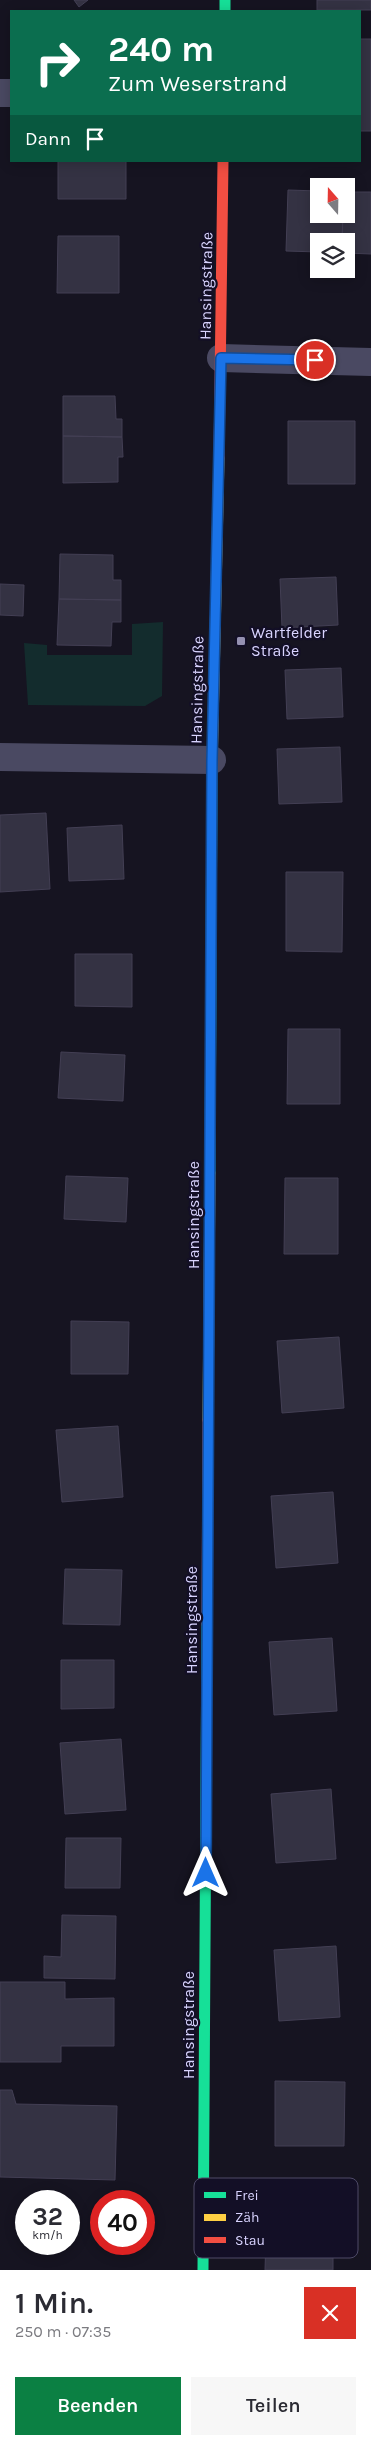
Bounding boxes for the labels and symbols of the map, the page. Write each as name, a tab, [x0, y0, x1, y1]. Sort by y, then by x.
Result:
north arrow	[310, 178, 355, 222]
street label: Hansingstraße	[196, 232, 216, 340]
pin	[294, 339, 336, 381]
place label: Wartfelder Straße	[251, 623, 327, 660]
marker: Wartfelder Straße	[235, 635, 247, 647]
street label: Hansingstraße	[187, 636, 207, 744]
street label: Hansingstraße	[184, 1161, 203, 1269]
street label: Hansingstraße	[182, 1566, 201, 1674]
position arrow	[179, 1846, 231, 1898]
street label: Hansingstraße	[179, 1971, 198, 2079]
legend	[194, 2178, 358, 2258]
text: Frei	[235, 2187, 259, 2204]
speed limit sign: 40	[90, 2190, 155, 2255]
text: Zäh	[235, 2209, 259, 2226]
text: Stau	[235, 2232, 265, 2249]

